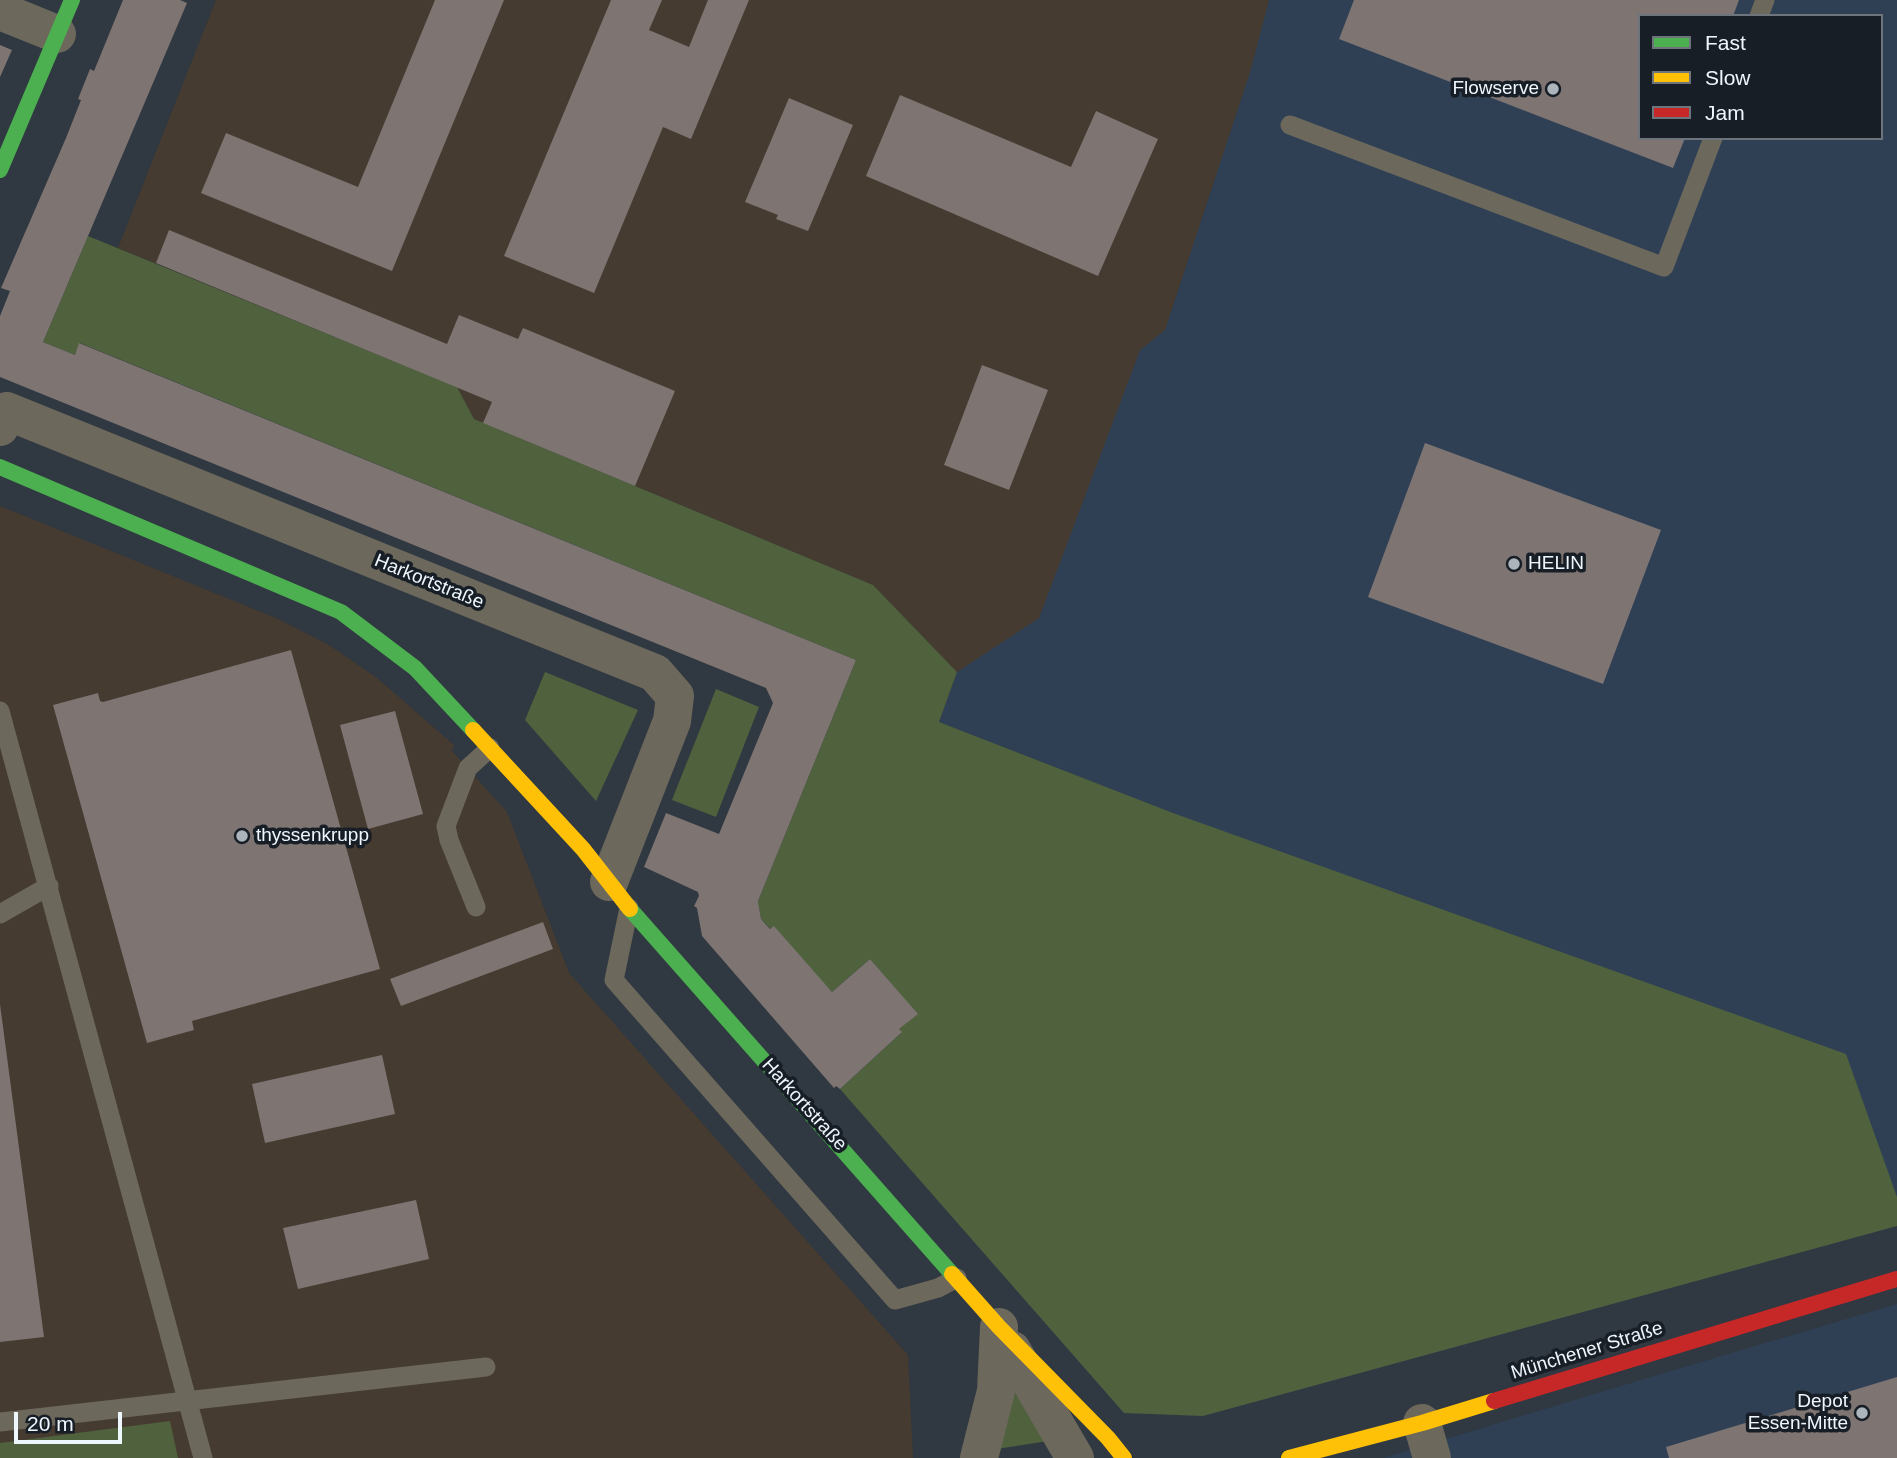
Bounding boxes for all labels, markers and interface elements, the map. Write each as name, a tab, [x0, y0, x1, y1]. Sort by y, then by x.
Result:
legend	[1638, 14, 1883, 140]
text: Fast	[1705, 31, 1746, 54]
text: Slow	[1705, 66, 1751, 89]
place label: Flowserve	[1452, 78, 1539, 100]
marker: Flowserve	[1545, 81, 1561, 97]
text: Jam	[1705, 101, 1745, 124]
street label: Harkortstraße	[371, 550, 487, 614]
place label: HELIN	[1528, 553, 1584, 575]
marker: HELIN	[1506, 556, 1522, 572]
place label: thyssenkrupp	[256, 825, 369, 847]
marker: thyssenkrupp	[234, 828, 250, 844]
street label: Harkortstraße	[757, 1054, 851, 1156]
street label: Münchener Straße	[1508, 1317, 1666, 1385]
place label: Depot Essen-Mitte	[1748, 1391, 1848, 1435]
scale bar	[18, 1398, 126, 1442]
marker: Depot Essen-Mitte	[1854, 1405, 1870, 1421]
text: 20 m	[27, 1412, 74, 1435]

